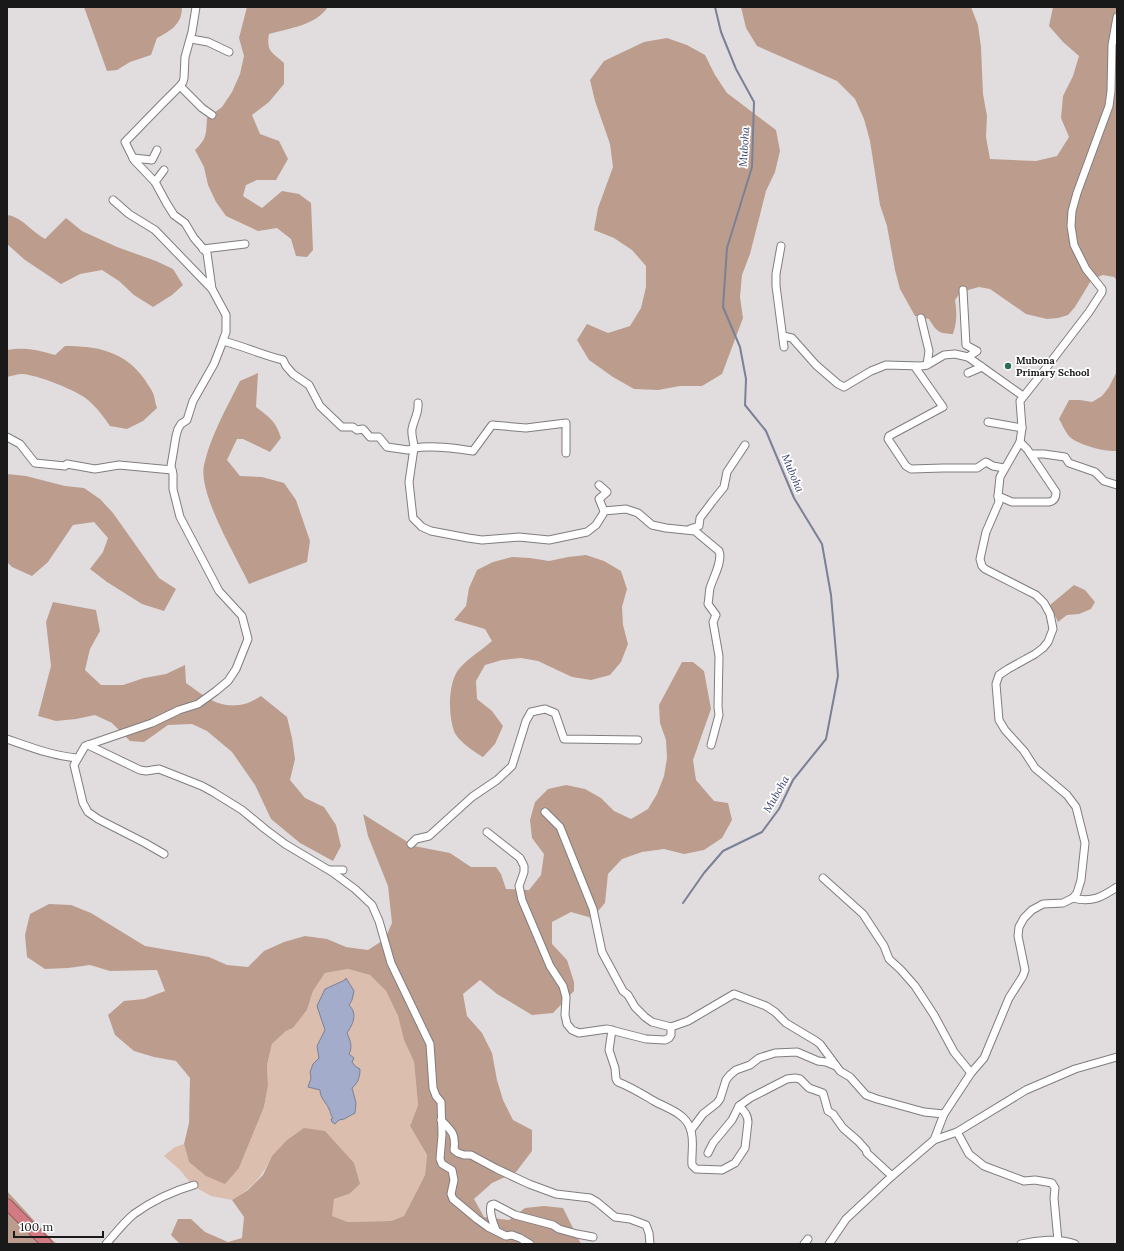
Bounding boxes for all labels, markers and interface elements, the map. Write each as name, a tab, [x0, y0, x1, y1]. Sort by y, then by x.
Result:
water label: Muboha	[736, 125, 752, 168]
place label: Mubona Primary School	[1016, 354, 1090, 379]
marker: Mubona Primary School	[1003, 361, 1013, 371]
water label: Muboha	[779, 452, 808, 495]
water label: Muboha	[760, 772, 793, 815]
scale bar	[14, 1213, 103, 1239]
text: 100 m	[20, 1219, 53, 1234]

